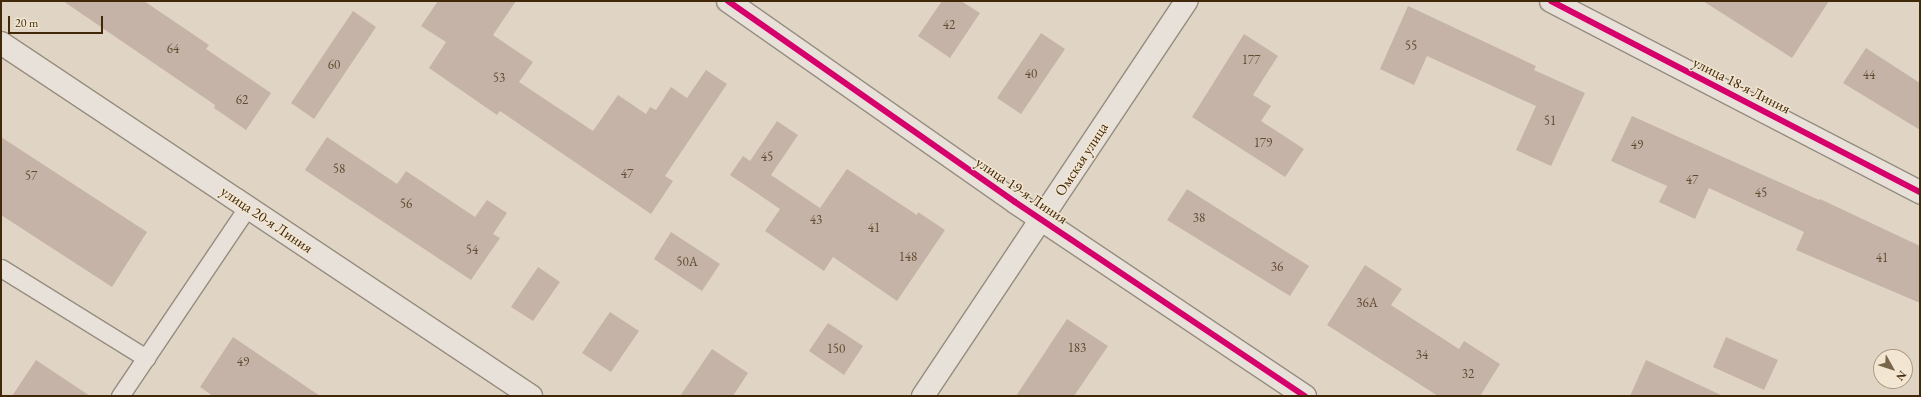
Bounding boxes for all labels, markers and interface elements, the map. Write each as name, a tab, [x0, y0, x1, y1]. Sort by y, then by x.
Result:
scale bar	[10, 8, 105, 34]
text: 20 m	[15, 15, 38, 31]
house number: 42	[943, 17, 955, 33]
house number: 55	[1405, 38, 1417, 54]
house number: 64	[167, 41, 179, 57]
house number: 177	[1242, 52, 1260, 68]
street label: улица 18-я Линия	[1690, 53, 1794, 117]
house number: 60	[328, 57, 340, 73]
house number: 40	[1025, 66, 1037, 82]
house number: 44	[1863, 67, 1875, 83]
house number: 53	[493, 70, 505, 86]
house number: 62	[236, 92, 248, 108]
house number: 51	[1544, 113, 1556, 129]
street label: Омская улица	[1050, 119, 1112, 199]
house number: 179	[1254, 135, 1272, 151]
house number: 49	[1631, 137, 1643, 153]
house number: 45	[761, 149, 773, 165]
street label: улица 19-я Линия	[973, 153, 1071, 227]
house number: 58	[333, 161, 345, 177]
house number: 47	[621, 166, 633, 182]
house number: 57	[25, 168, 37, 184]
house number: 47	[1686, 172, 1698, 188]
street label: улица 20-я Линия	[218, 182, 316, 256]
house number: 45	[1755, 185, 1767, 201]
house number: 56	[400, 196, 412, 212]
house number: 38	[1193, 210, 1205, 226]
house number: 43	[810, 212, 822, 228]
house number: 41	[868, 220, 880, 236]
house number: 54	[466, 242, 478, 258]
house number: 148	[899, 249, 917, 265]
house number: 41	[1876, 250, 1888, 266]
house number: 50А	[676, 254, 698, 270]
house number: 36	[1271, 259, 1283, 275]
house number: 36А	[1356, 295, 1378, 311]
house number: 183	[1068, 340, 1086, 356]
house number: 150	[827, 341, 845, 357]
house number: 34	[1416, 347, 1428, 363]
north arrow	[1873, 349, 1913, 389]
house number: 49	[237, 354, 249, 370]
house number: 32	[1462, 366, 1474, 382]
text: N	[1893, 368, 1910, 384]

